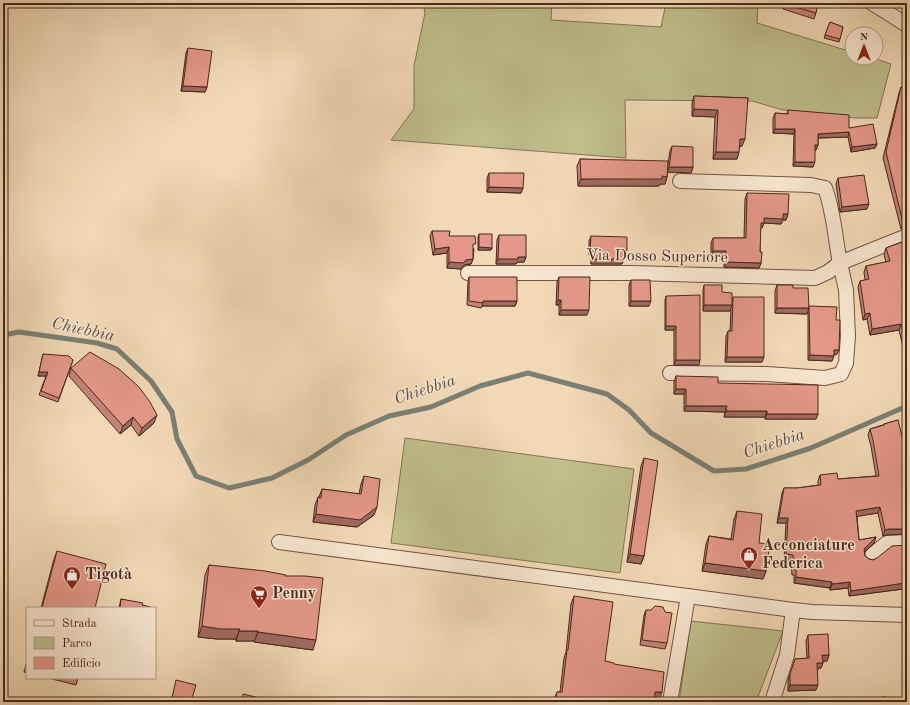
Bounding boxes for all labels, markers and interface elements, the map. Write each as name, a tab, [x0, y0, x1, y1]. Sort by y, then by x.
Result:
north arrow	[844, 26, 884, 66]
text: N	[860, 32, 869, 43]
street label: Via Dosso Superiore	[586, 248, 728, 266]
water label: Chiebbia	[50, 315, 116, 345]
water label: Chiebbia	[392, 372, 458, 408]
water label: Chiebbia	[741, 426, 807, 462]
place label: Acconciature Federica	[762, 538, 855, 572]
shop icon: Acconciature Federica	[739, 545, 759, 570]
shop icon: Tigotà	[62, 565, 82, 590]
place label: Tigotà	[85, 567, 132, 583]
supermarket icon: Penny	[249, 584, 269, 609]
place label: Penny	[272, 586, 316, 602]
legend	[26, 607, 156, 679]
text: Strada	[62, 618, 97, 630]
text: Parco	[62, 638, 92, 650]
text: Edificio	[62, 658, 101, 670]

